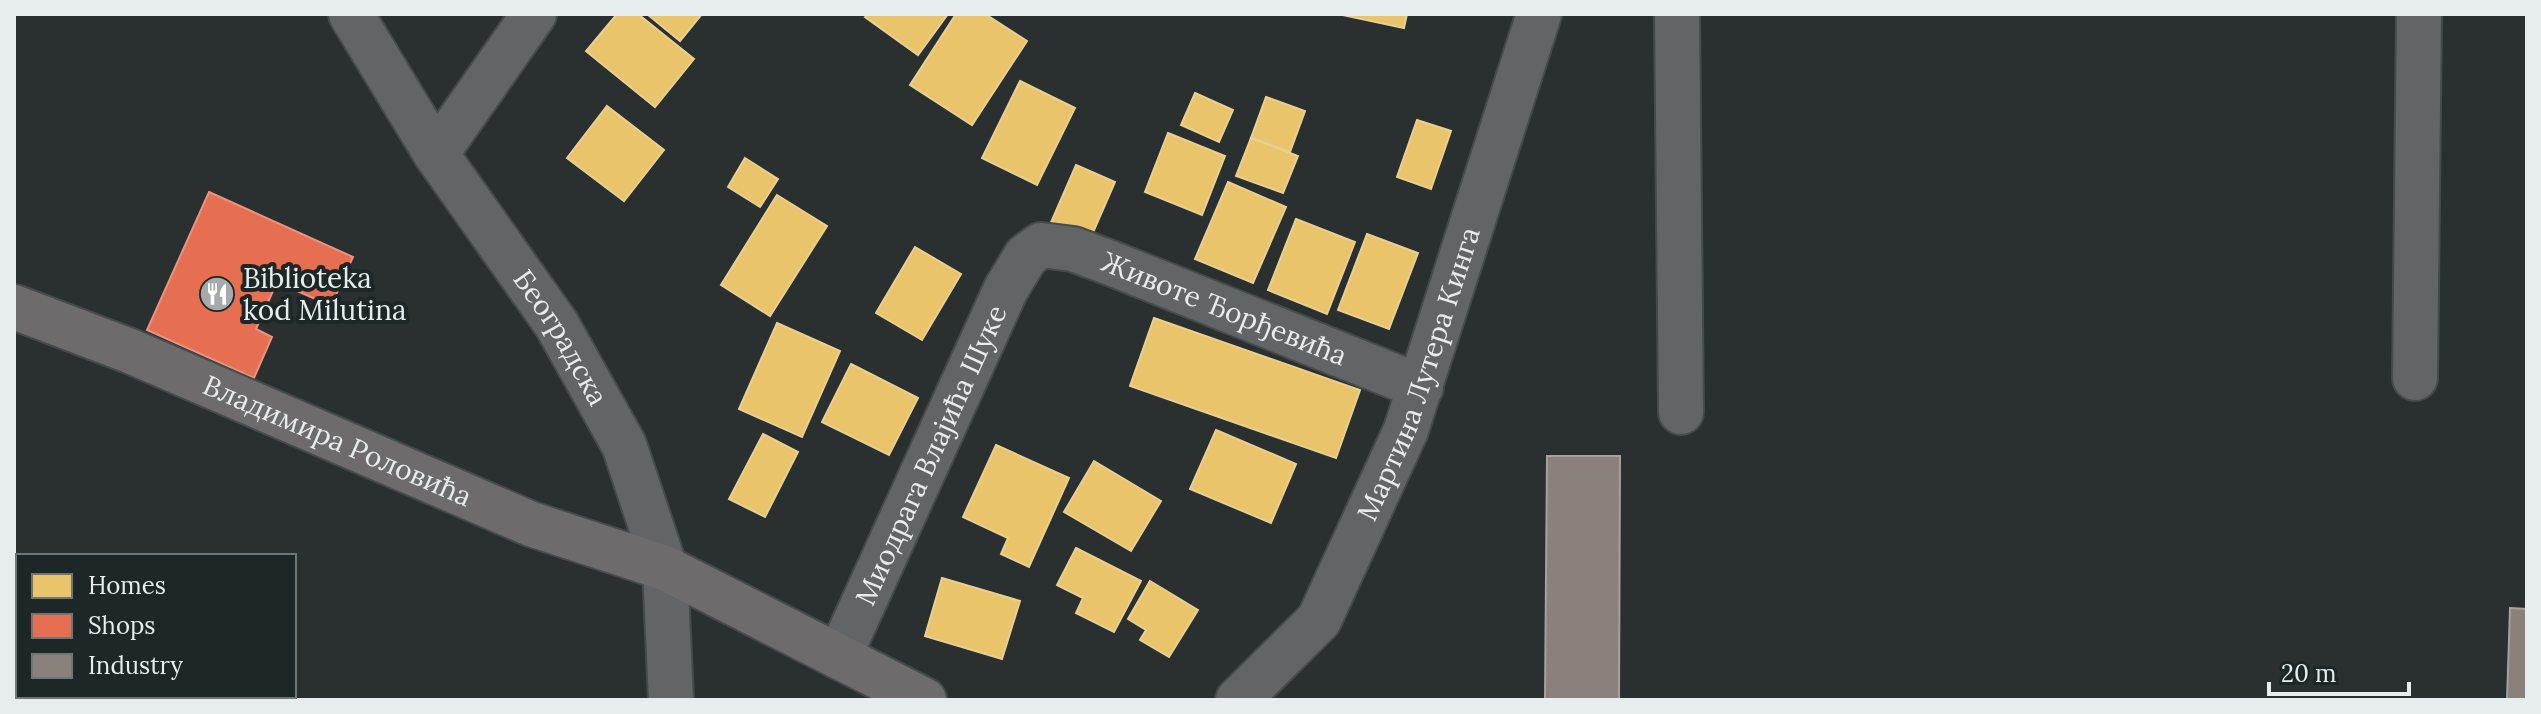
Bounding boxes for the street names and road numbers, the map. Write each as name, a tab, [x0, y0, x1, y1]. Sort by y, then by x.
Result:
street label: Мартина Лутера Кинга	[1349, 222, 1488, 526]
street label: Животе Ђорђевића	[1096, 243, 1352, 374]
street label: Београдска	[505, 262, 616, 412]
street label: Миодрага Влајића Шуке	[847, 299, 1014, 611]
street label: Владимира Роловића	[198, 367, 477, 514]

